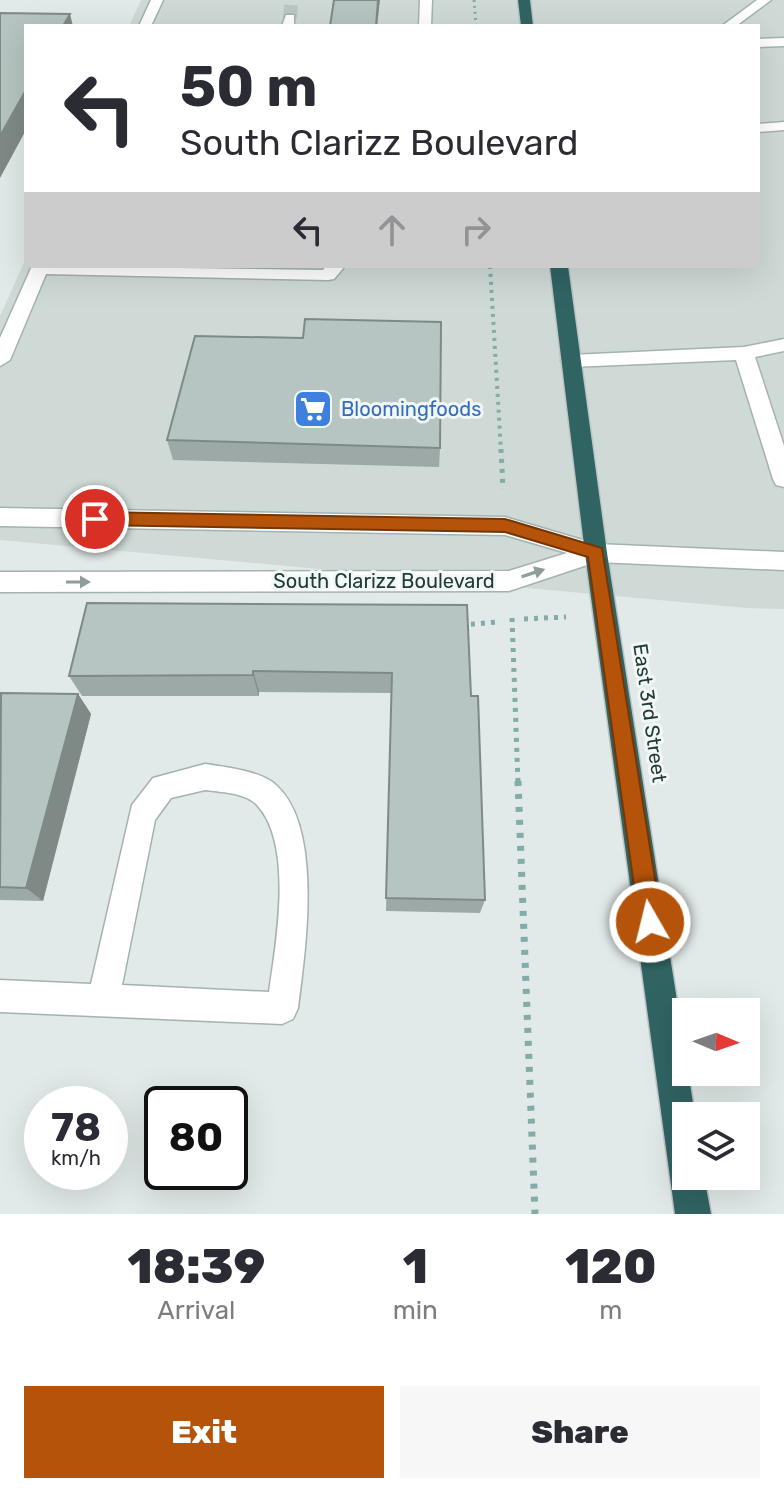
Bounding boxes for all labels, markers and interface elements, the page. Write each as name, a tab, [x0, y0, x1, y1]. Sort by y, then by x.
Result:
text: 50 m	[180, 54, 317, 120]
icon: left	[48, 56, 152, 160]
text: South Clarizz Boulevard	[180, 121, 578, 164]
icon: left	[286, 208, 330, 252]
icon: ahead	[370, 208, 414, 252]
icon: right	[454, 208, 498, 252]
supermarket icon: Bloomingfoods	[292, 388, 334, 430]
place label: Bloomingfoods	[341, 397, 481, 421]
pin	[61, 485, 129, 553]
icon: arrive	[73, 497, 117, 541]
one-way arrow	[521, 566, 545, 579]
street label: South Clarizz Boulevard	[273, 569, 495, 593]
one-way arrow	[66, 576, 91, 588]
street label: East 3rd Street	[628, 642, 672, 784]
position arrow	[608, 880, 692, 964]
north arrow	[672, 998, 760, 1086]
map controls	[672, 998, 760, 1190]
speed limit sign: 80	[144, 1086, 248, 1190]
button: layers	[672, 1102, 760, 1190]
text: 78	[51, 1104, 101, 1151]
text: km/h	[51, 1146, 101, 1170]
text: 18:39	[127, 1238, 265, 1295]
text: 1	[403, 1238, 428, 1295]
text: 120	[565, 1238, 657, 1295]
text: Arrival	[157, 1295, 235, 1326]
text: min	[393, 1295, 438, 1326]
text: m	[599, 1295, 622, 1326]
button: Exit	[24, 1386, 384, 1478]
button: Share	[400, 1386, 760, 1478]

